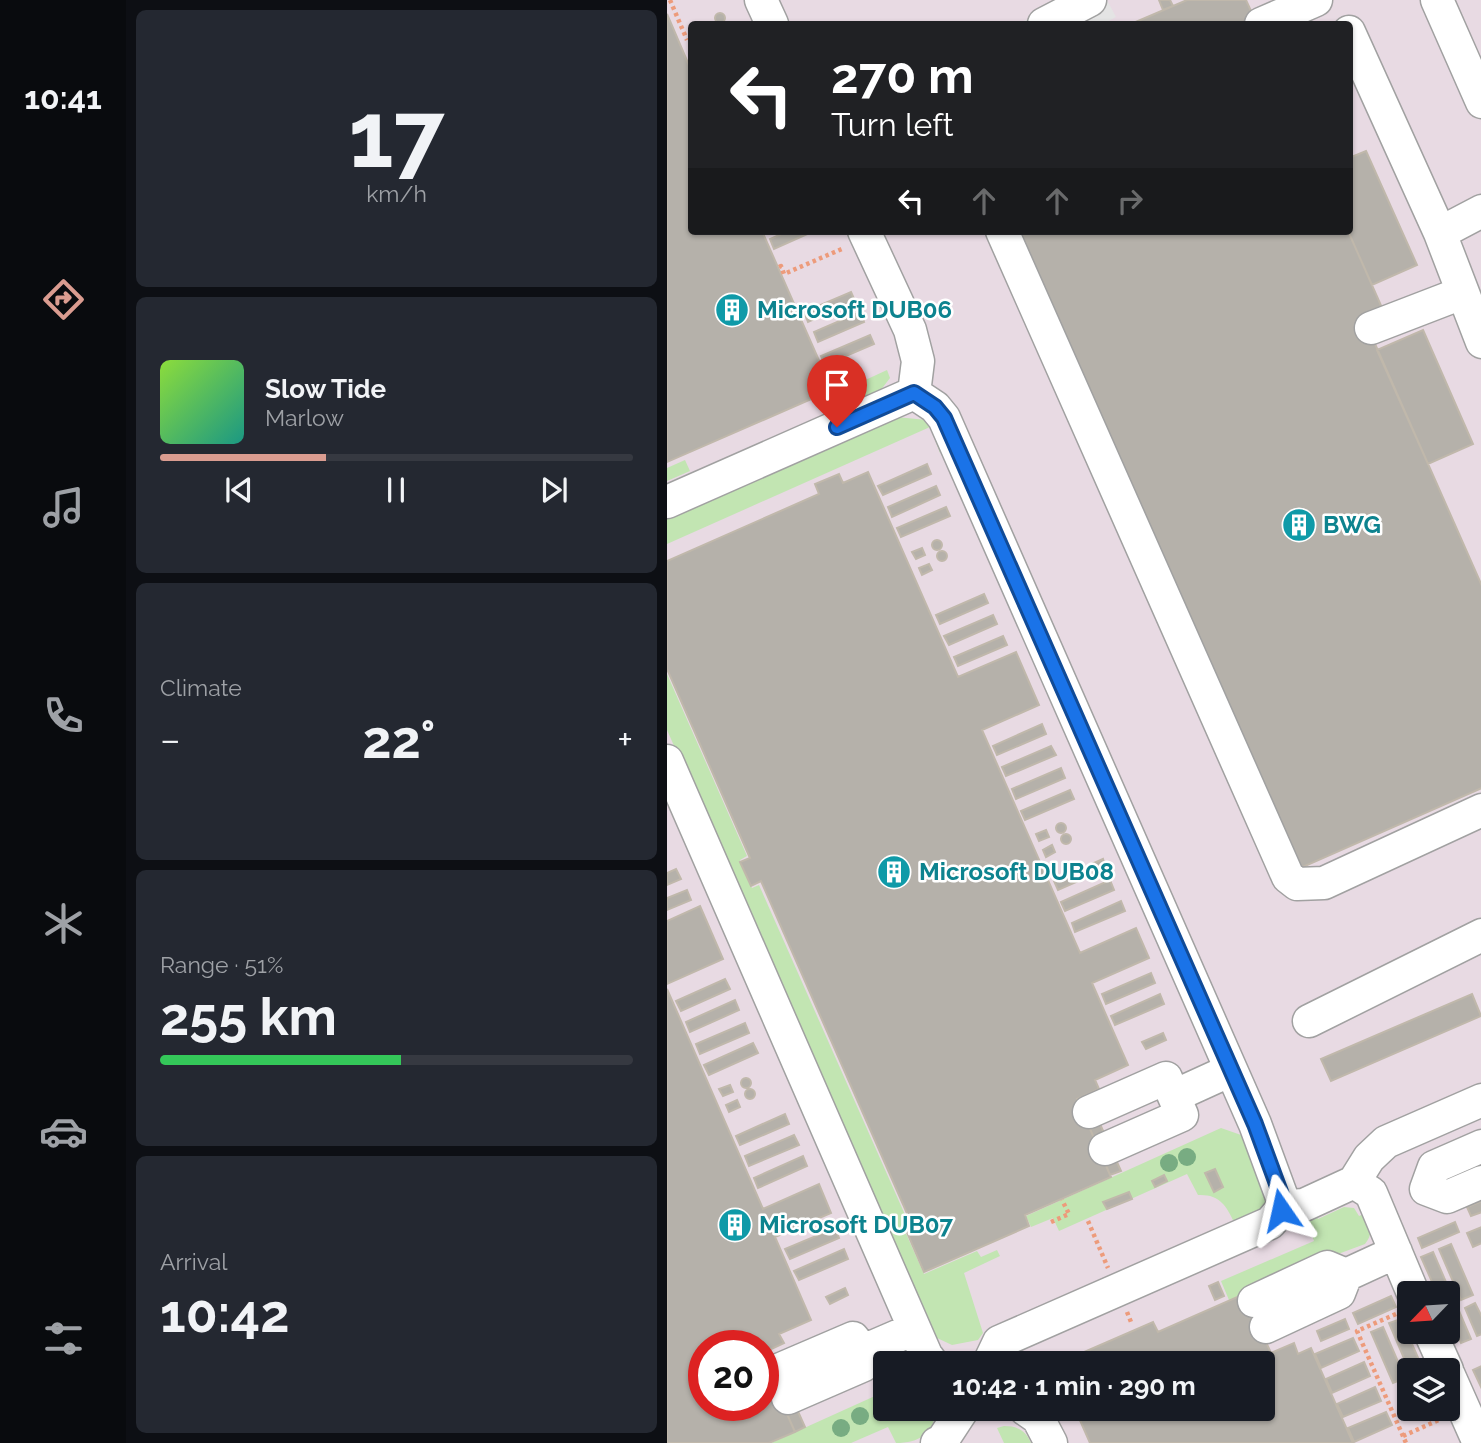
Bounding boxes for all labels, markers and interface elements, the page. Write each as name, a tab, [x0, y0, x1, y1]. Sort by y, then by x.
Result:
text: 270 m	[831, 47, 974, 104]
icon: left	[716, 49, 807, 140]
text: 10:41	[24, 79, 102, 116]
text: 17	[348, 81, 445, 188]
text: Turn left	[831, 106, 953, 143]
text: km/h	[366, 180, 427, 207]
icon: left	[892, 182, 930, 220]
icon: ahead	[965, 182, 1003, 220]
icon: ahead	[1038, 182, 1076, 220]
icon: right	[1111, 182, 1149, 220]
icon: directions	[39, 275, 88, 324]
building icon: Microsoft DUB06	[713, 291, 751, 329]
place label: Microsoft DUB06	[757, 295, 952, 324]
pin	[807, 355, 867, 427]
icon: arrive	[818, 366, 856, 404]
text: Slow Tide	[265, 374, 386, 404]
text: Marlow	[265, 404, 344, 431]
icon: previous	[220, 471, 258, 509]
icon: pause	[377, 471, 415, 509]
icon: next	[535, 471, 573, 509]
icon: music	[39, 483, 88, 532]
building icon: BWG	[1280, 506, 1318, 544]
place label: BWG	[1323, 510, 1381, 539]
text: Climate	[160, 674, 242, 701]
icon: phone	[39, 691, 88, 740]
text: 22°	[362, 709, 435, 770]
text: −	[160, 717, 180, 762]
text: +	[617, 717, 633, 762]
building icon: Microsoft DUB08	[875, 853, 913, 891]
place label: Microsoft DUB08	[919, 857, 1114, 886]
icon: climate	[39, 899, 88, 948]
text: Range · 51%	[160, 951, 283, 978]
text: 255 km	[160, 986, 337, 1047]
icon: car	[39, 1107, 88, 1156]
position arrow	[1244, 1173, 1318, 1247]
building icon: Microsoft DUB07	[716, 1206, 754, 1244]
place label: Microsoft DUB07	[759, 1210, 953, 1239]
text: Arrival	[160, 1248, 227, 1275]
north arrow	[1397, 1281, 1460, 1344]
map controls	[1397, 1281, 1460, 1421]
text: 10:42	[160, 1283, 289, 1344]
icon: filters	[39, 1314, 88, 1363]
speed limit sign: 20	[688, 1330, 779, 1421]
button: layers	[1397, 1358, 1460, 1421]
text: 10:42 · 1 min · 290 m	[952, 1371, 1196, 1401]

